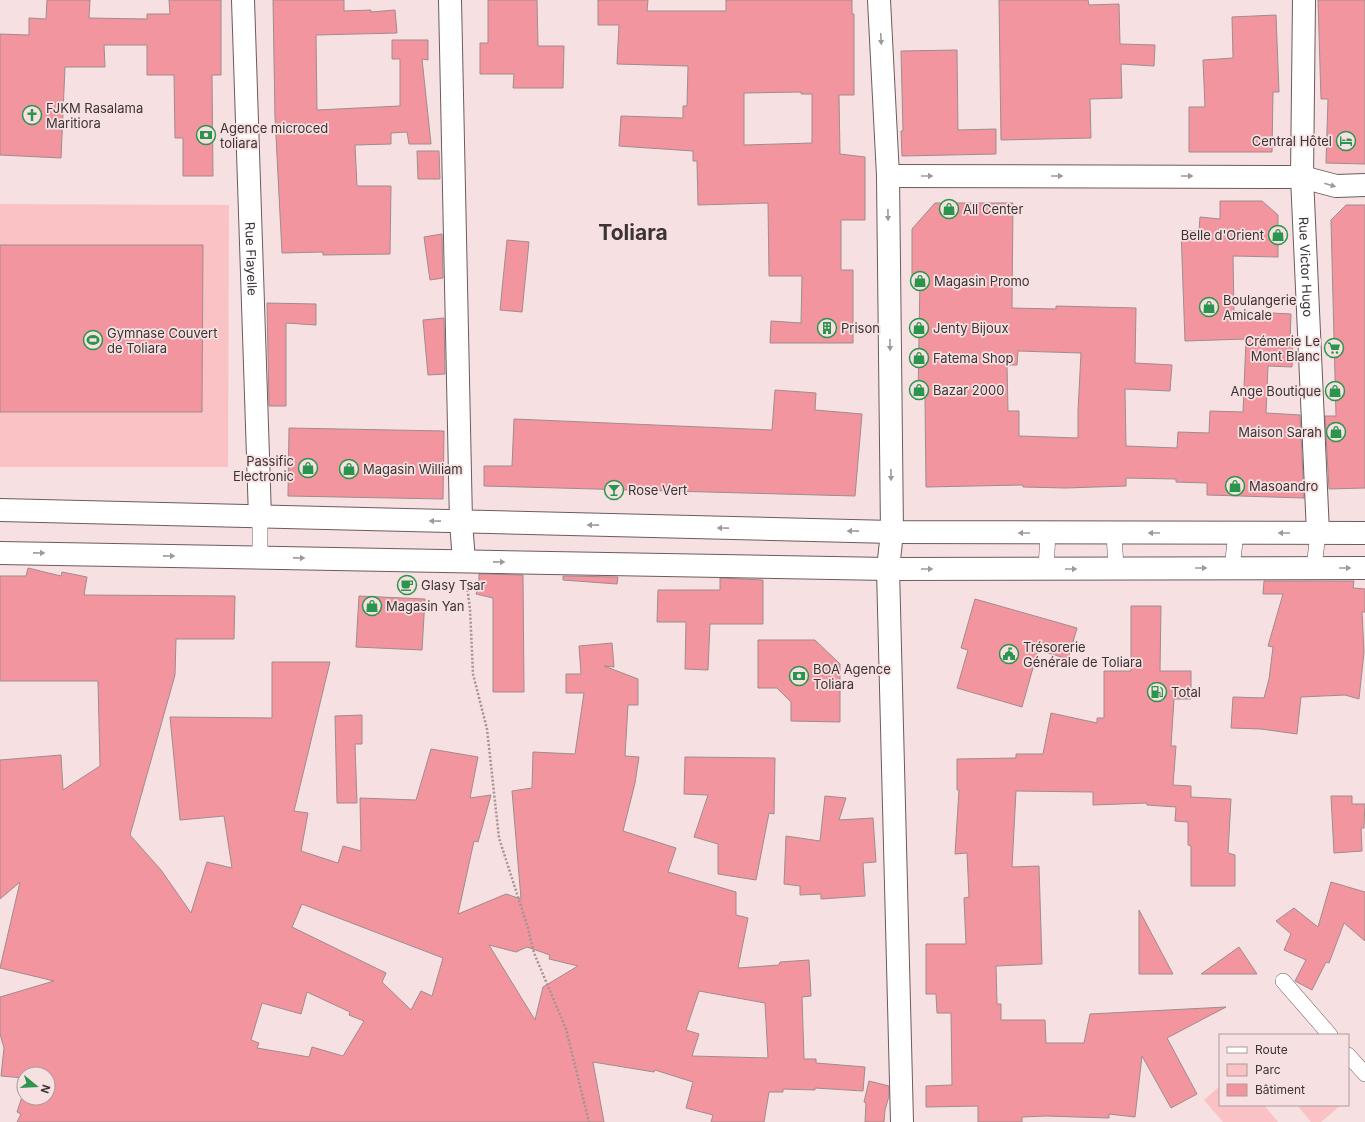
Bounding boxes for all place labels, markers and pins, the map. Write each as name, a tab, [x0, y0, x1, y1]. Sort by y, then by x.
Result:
place label: FJKM Rasalama Maritiora	[46, 100, 143, 131]
church icon: FJKM Rasalama Maritiora	[21, 104, 43, 126]
place label: Agence microced toliara	[220, 120, 328, 151]
bank icon: Agence microced toliara	[195, 124, 217, 146]
hotel icon: Central Hôtel	[1335, 130, 1357, 152]
place label: Central Hôtel	[1252, 133, 1332, 149]
shop icon: All Center	[938, 198, 960, 220]
place label: All Center	[963, 201, 1023, 217]
shop icon: Belle d'Orient	[1267, 224, 1289, 246]
place label: Belle d'Orient	[1181, 227, 1264, 243]
shop icon: Magasin Promo	[909, 270, 931, 292]
place label: Magasin Promo	[934, 273, 1030, 289]
place label: Boulangerie Amicale	[1223, 292, 1297, 323]
shop icon: Boulangerie Amicale	[1198, 296, 1220, 318]
building icon: Prison	[816, 317, 838, 339]
shop icon: Jenty Bijoux	[908, 317, 930, 339]
place label: Prison	[841, 320, 880, 336]
place label: Jenty Bijoux	[933, 320, 1009, 336]
place label: Gymnase Couvert de Toliara	[107, 325, 217, 356]
sports icon: Gymnase Couvert de Toliara	[82, 329, 104, 351]
place label: Crémerie Le Mont Blanc	[1245, 333, 1320, 364]
supermarket icon: Crémerie Le Mont Blanc	[1323, 337, 1345, 359]
shop icon: Fatema Shop	[908, 347, 930, 369]
place label: Fatema Shop	[933, 350, 1014, 366]
shop icon: Bazar 2000	[908, 379, 930, 401]
shop icon: Ange Boutique	[1324, 380, 1346, 402]
place label: Bazar 2000	[933, 382, 1004, 398]
place label: Ange Boutique	[1231, 383, 1321, 399]
shop icon: Maison Sarah	[1325, 421, 1347, 443]
place label: Maison Sarah	[1238, 424, 1322, 440]
place label: Passific Electronic	[233, 453, 294, 484]
shop icon: Passific Electronic	[297, 457, 319, 479]
shop icon: Magasin William	[338, 458, 360, 480]
place label: Magasin William	[363, 461, 463, 477]
shop icon: Masoandro	[1224, 475, 1246, 497]
place label: Masoandro	[1249, 478, 1318, 494]
bar icon: Rose Vert	[603, 479, 625, 501]
place label: Rose Vert	[628, 482, 687, 498]
cafe icon: Glasy Tsar	[396, 574, 418, 596]
place label: Glasy Tsar	[421, 577, 486, 593]
shop icon: Magasin Yan	[361, 595, 383, 617]
place label: Magasin Yan	[386, 598, 465, 614]
place label: Trésorerie Générale de Toliara	[1023, 639, 1142, 670]
public building icon: Trésorerie Générale de Toliara	[998, 643, 1020, 665]
place label: BOA Agence Toliara	[813, 661, 891, 692]
bank icon: BOA Agence Toliara	[788, 665, 810, 687]
fuel station icon: Total	[1146, 681, 1168, 703]
place label: Total	[1171, 684, 1201, 700]

